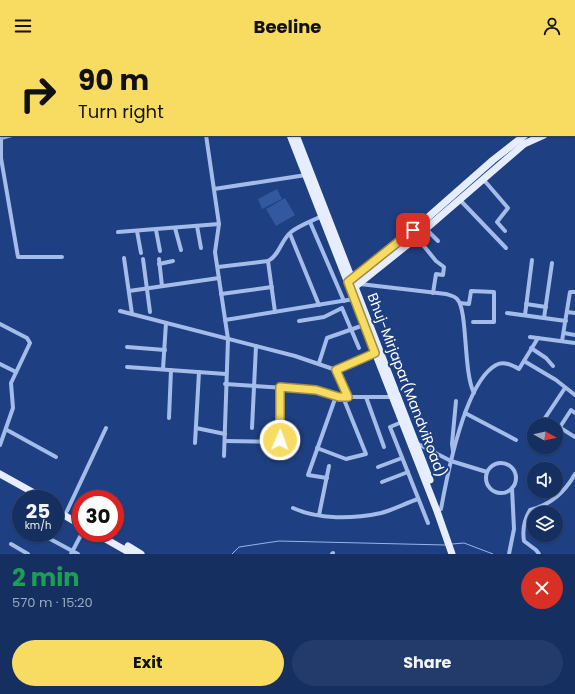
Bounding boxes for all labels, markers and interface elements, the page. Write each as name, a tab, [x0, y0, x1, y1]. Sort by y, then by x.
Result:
text: Beeline	[254, 14, 321, 39]
icon: menu	[12, 15, 34, 37]
icon: person	[541, 15, 563, 37]
text: 90 m	[78, 61, 149, 100]
icon: right	[12, 68, 64, 120]
text: Turn right	[78, 99, 164, 124]
pin	[396, 213, 430, 247]
icon: arrive	[402, 219, 424, 241]
street label: Bhuj-Mirjapar(MandviRoad)	[363, 290, 451, 480]
north arrow	[527, 418, 563, 454]
map controls	[527, 418, 563, 542]
position arrow	[259, 419, 301, 461]
button: sound	[527, 462, 563, 498]
speed limit sign: 30	[72, 490, 124, 542]
text: 25	[26, 497, 50, 525]
button: layers	[527, 506, 563, 542]
text: km/h	[25, 518, 51, 533]
text: 2 min	[12, 561, 79, 594]
button: close	[521, 567, 563, 609]
text: 570 m · 15:20	[12, 593, 93, 612]
button: Exit	[12, 640, 284, 686]
button: Share	[292, 640, 563, 686]

